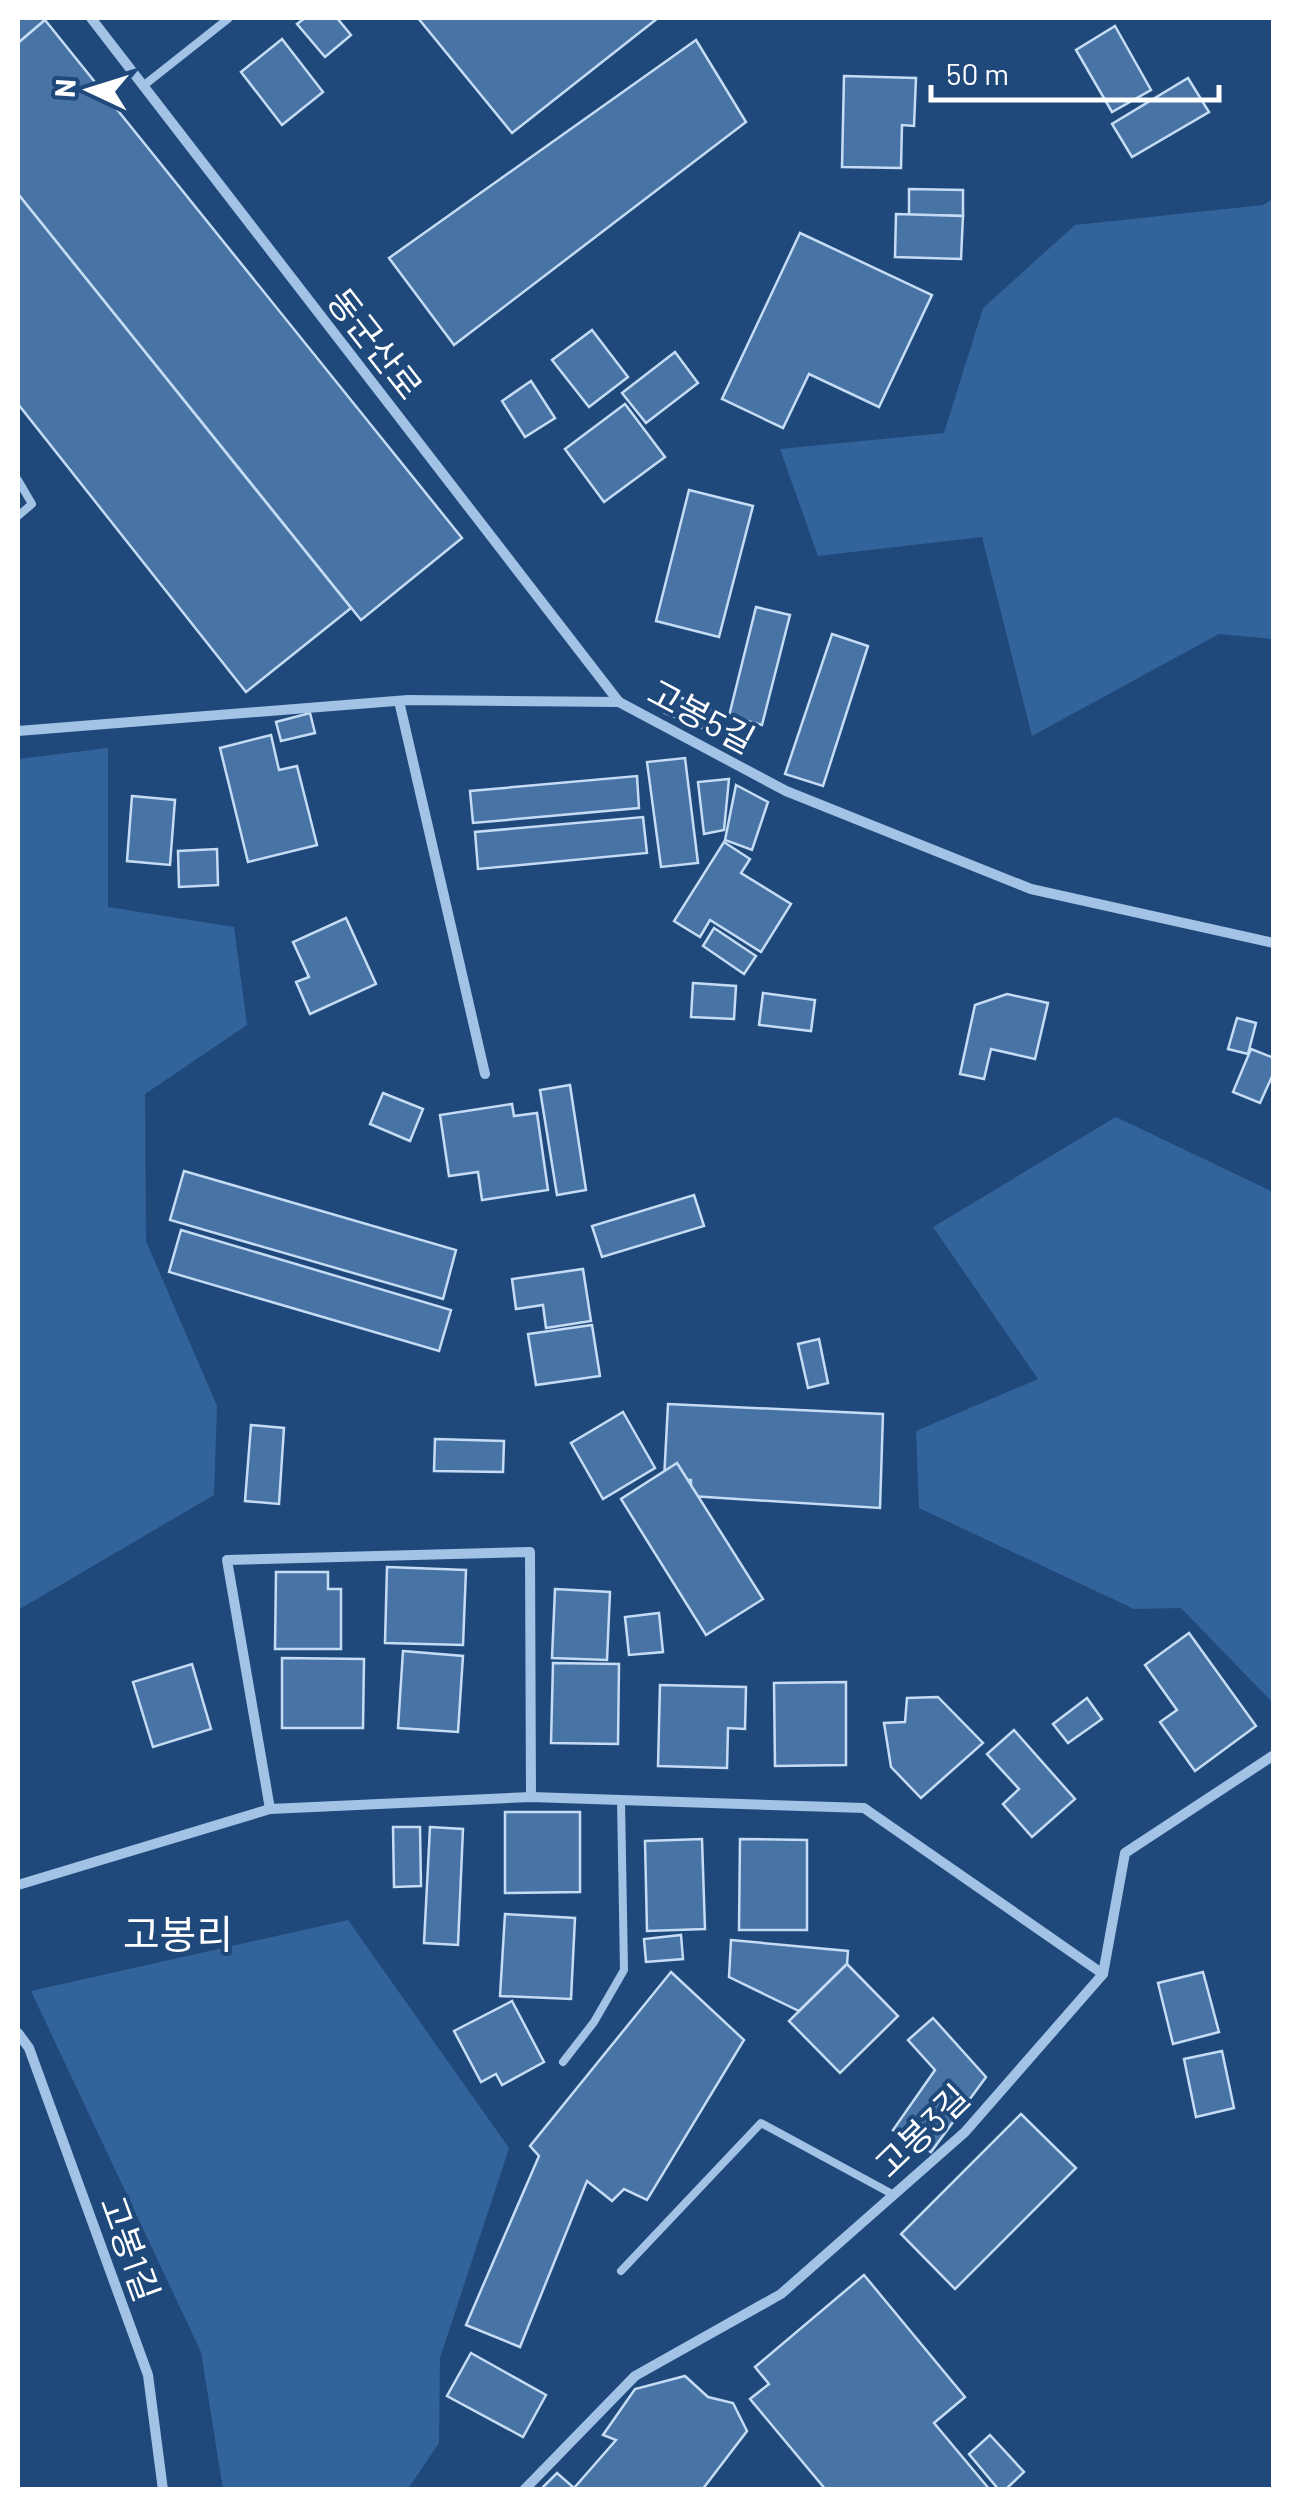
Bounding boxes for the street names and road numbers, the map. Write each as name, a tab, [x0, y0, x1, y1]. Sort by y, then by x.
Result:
street label: 동군산로	[320, 279, 432, 407]
street label: 고봉5길	[642, 670, 762, 760]
street label: 고봉3길	[865, 2075, 977, 2185]
street label: 고봉1길	[93, 2190, 169, 2306]

